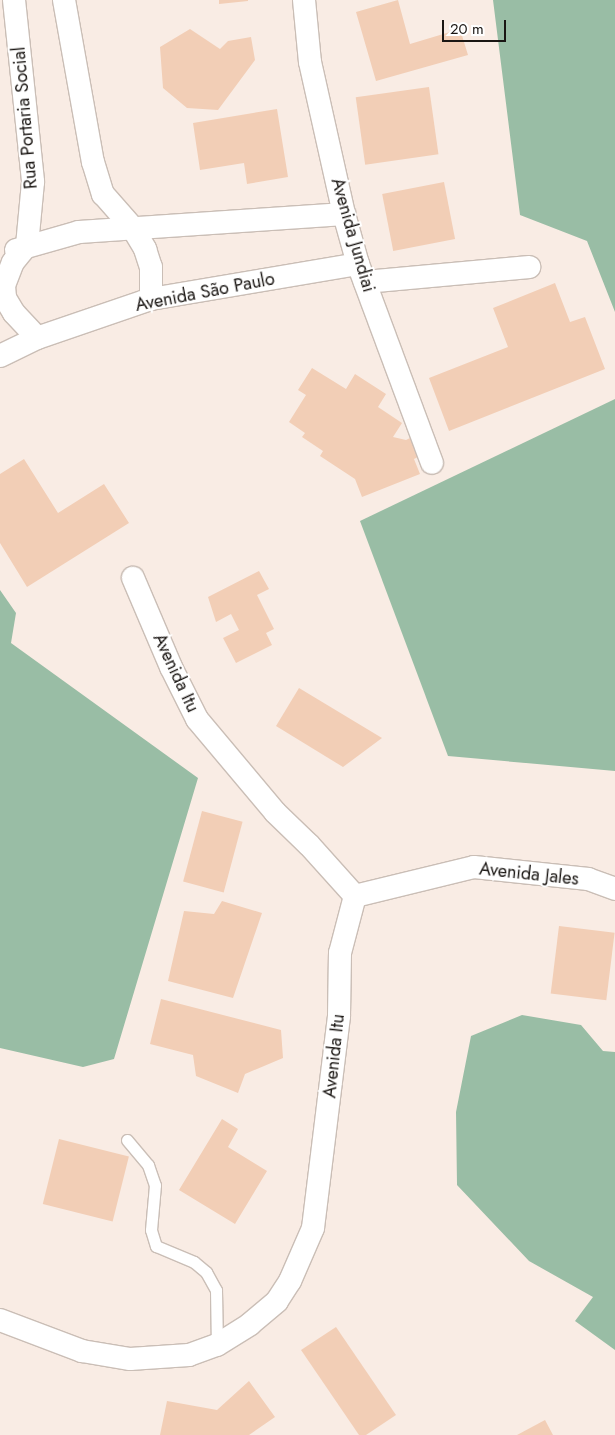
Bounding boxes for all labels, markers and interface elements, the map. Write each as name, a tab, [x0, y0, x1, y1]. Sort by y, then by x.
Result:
scale bar	[445, 10, 509, 42]
text: 20 m	[450, 18, 484, 40]
street label: Rua Portaria Social	[8, 46, 42, 190]
street label: Avenida Jundiai	[326, 175, 380, 295]
street label: Avenida São Paulo	[133, 268, 277, 316]
street label: Avenida Itu	[148, 630, 204, 716]
street label: Avenida Jales	[478, 858, 580, 890]
street label: Avenida Itu	[319, 1013, 349, 1099]

